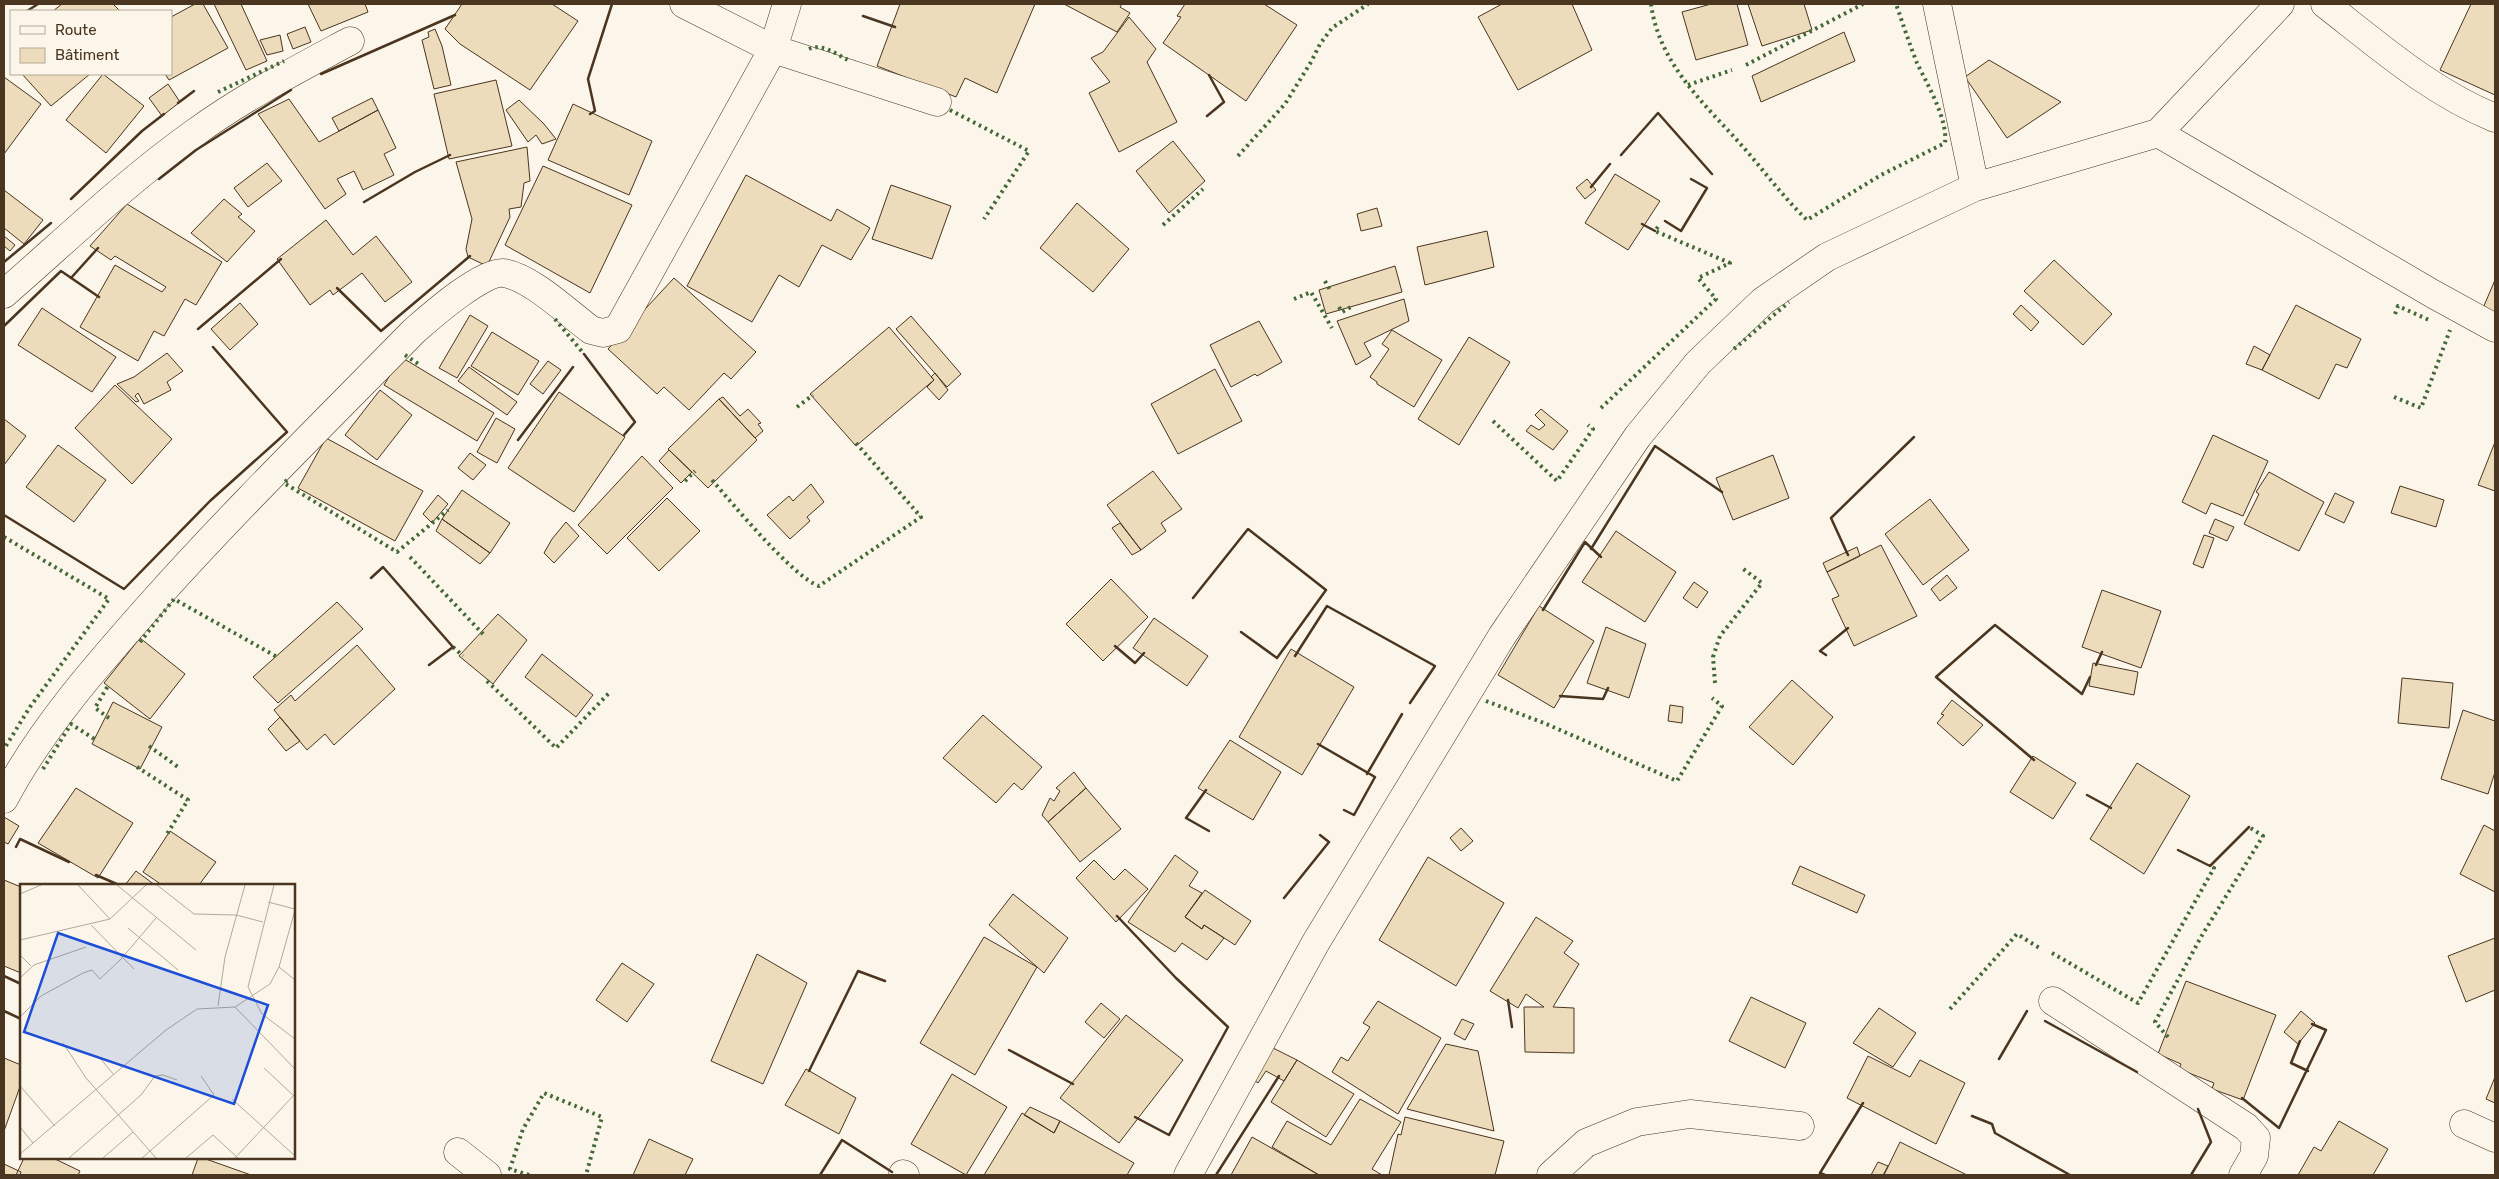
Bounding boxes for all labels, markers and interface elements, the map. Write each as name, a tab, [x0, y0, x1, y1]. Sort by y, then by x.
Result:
legend	[10, 10, 172, 75]
text: Route	[55, 21, 97, 39]
text: Bâtiment	[55, 46, 119, 64]
inset map	[20, 884, 295, 1159]

